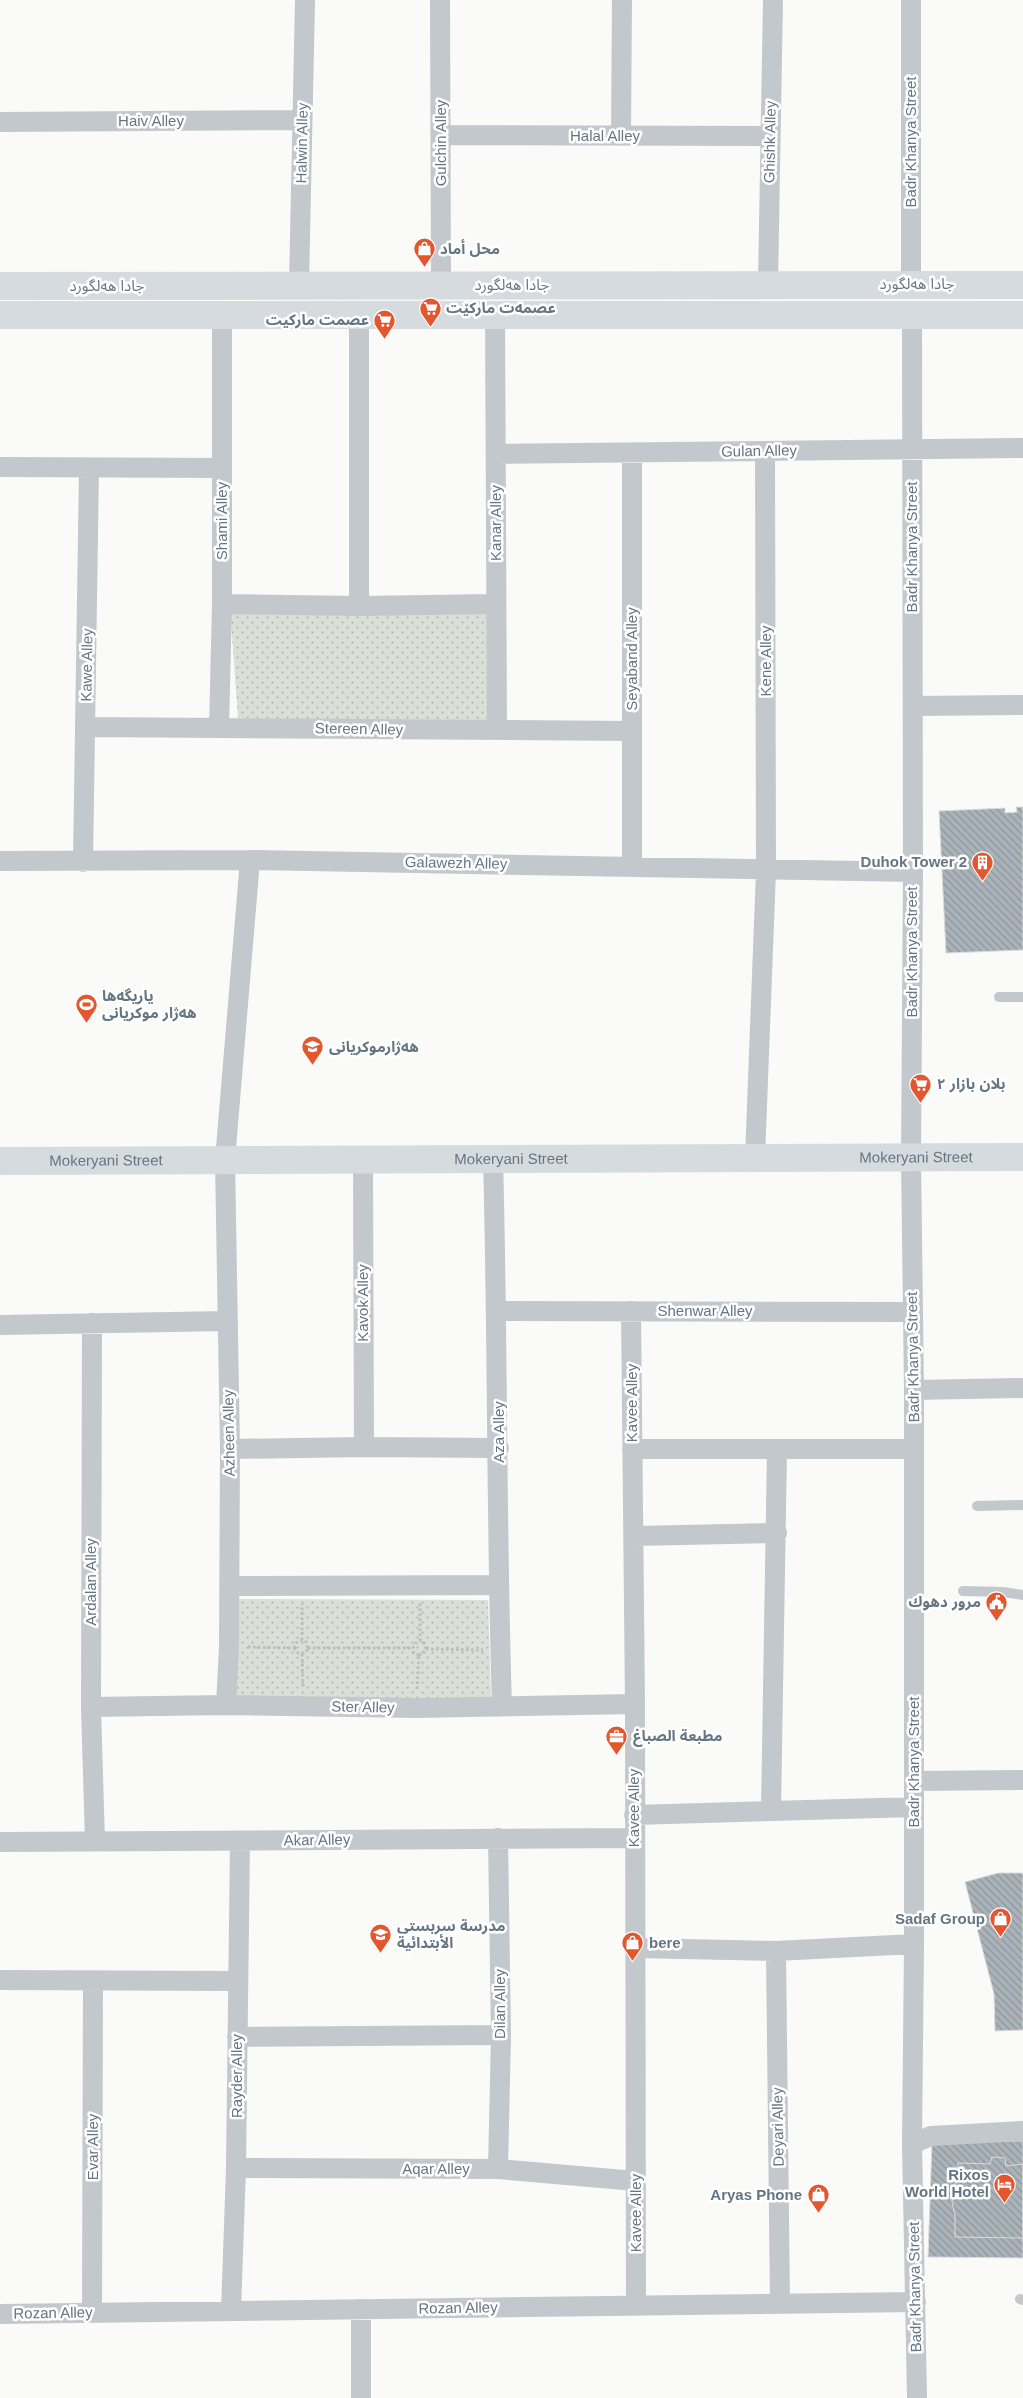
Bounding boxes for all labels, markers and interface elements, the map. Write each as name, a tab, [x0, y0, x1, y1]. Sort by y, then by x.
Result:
street label: Badr Khanya Street	[902, 76, 919, 207]
street label: Gulchin Alley	[432, 99, 449, 186]
street label: Ghishk Alley	[760, 100, 779, 183]
street label: Halwin Alley	[292, 102, 311, 184]
street label: Haiv Alley	[118, 112, 184, 129]
street label: Halal Alley	[570, 127, 641, 144]
shop icon: محل أماد	[412, 237, 436, 268]
place label: محل أماد	[440, 239, 500, 258]
street label: جادا هەلگورد	[880, 275, 955, 293]
street label: جادا هەلگورد	[475, 276, 550, 294]
street label: جادا هەلگورد	[70, 277, 145, 295]
supermarket icon: عصمه‌ت ماركێت	[418, 296, 442, 327]
place label: عصمه‌ت ماركێت	[446, 299, 556, 317]
supermarket icon: عصمت ماركيت	[373, 308, 397, 339]
place label: عصمت ماركيت	[266, 311, 369, 329]
street label: Gulan Alley	[721, 441, 798, 460]
street label: Shami Alley	[213, 481, 230, 560]
street label: Badr Khanya Street	[903, 481, 920, 612]
street label: Kanar Alley	[487, 485, 504, 561]
street label: Seyaband Alley	[623, 607, 640, 711]
street label: Kene Alley	[757, 625, 774, 696]
street label: Kawe Alley	[77, 628, 96, 702]
street label: Stereen Alley	[315, 719, 404, 738]
building icon: Duhok Tower 2	[971, 850, 995, 881]
street label: Galawezh Alley	[405, 853, 508, 872]
place label: Duhok Tower 2	[861, 853, 967, 870]
street label: Badr Khanya Street	[903, 886, 920, 1017]
place label: یاریگەها هەژار موکریانی	[102, 987, 197, 1022]
sports icon: یاریگەها هەژار موکریانی	[74, 993, 98, 1024]
school or university icon: ھەژارموکریانی	[301, 1035, 325, 1066]
place label: ھەژارموکریانی	[329, 1038, 419, 1056]
supermarket icon: بلان بازار ٢	[909, 1072, 933, 1103]
place label: بلان بازار ٢	[937, 1075, 1006, 1093]
street label: Mokeryani Street	[859, 1148, 974, 1166]
street label: Mokeryani Street	[454, 1150, 569, 1167]
street label: Mokeryani Street	[49, 1151, 164, 1169]
street label: Kavok Alley	[354, 1264, 371, 1342]
street label: Badr Khanya Street	[903, 1291, 922, 1423]
street label: Shenwar Alley	[657, 1302, 753, 1319]
street label: Kavee Alley	[623, 1363, 640, 1442]
street label: Azheen Alley	[219, 1389, 238, 1477]
street label: Aza Alley	[490, 1401, 507, 1463]
street label: Ardalan Alley	[82, 1538, 99, 1626]
public building icon: مرور دهوك	[985, 1590, 1009, 1621]
place label: مرور دهوك	[909, 1593, 981, 1611]
street label: Badr Khanya Street	[905, 1696, 922, 1827]
street label: Ster Alley	[331, 1697, 395, 1716]
office icon: مطبعة الصباغ	[605, 1724, 629, 1755]
place label: مطبعة الصباغ	[633, 1727, 722, 1747]
street label: Kavee Alley	[625, 1768, 642, 1847]
street label: Akar Alley	[283, 1830, 351, 1849]
shop icon: Sadaf Group	[989, 1907, 1013, 1938]
place label: Sadaf Group	[895, 1910, 985, 1927]
place label: مدرسة سربستي الأبتدائية	[397, 1917, 505, 1951]
school or university icon: مدرسة سربستي الأبتدائية	[369, 1923, 393, 1954]
shop icon: bere	[621, 1931, 645, 1962]
place label: bere	[649, 1934, 681, 1951]
street label: Dilan Alley	[491, 1968, 508, 2039]
street label: Rayder Alley	[228, 2033, 245, 2118]
street label: Deyari Alley	[768, 2087, 787, 2167]
street label: Evar Alley	[84, 2113, 101, 2180]
street label: Aqar Alley	[402, 2160, 470, 2177]
place label: Rixos World Hotel	[905, 2166, 989, 2200]
hotel icon: Rixos World Hotel	[993, 2172, 1017, 2203]
street label: Kavee Alley	[627, 2173, 644, 2252]
shop icon: Aryas Phone	[806, 2183, 830, 2214]
place label: Aryas Phone	[710, 2186, 802, 2203]
street label: Badr Khanya Street	[905, 2221, 924, 2353]
street label: Rozan Alley	[418, 2298, 498, 2317]
street label: Rozan Alley	[13, 2303, 93, 2322]

